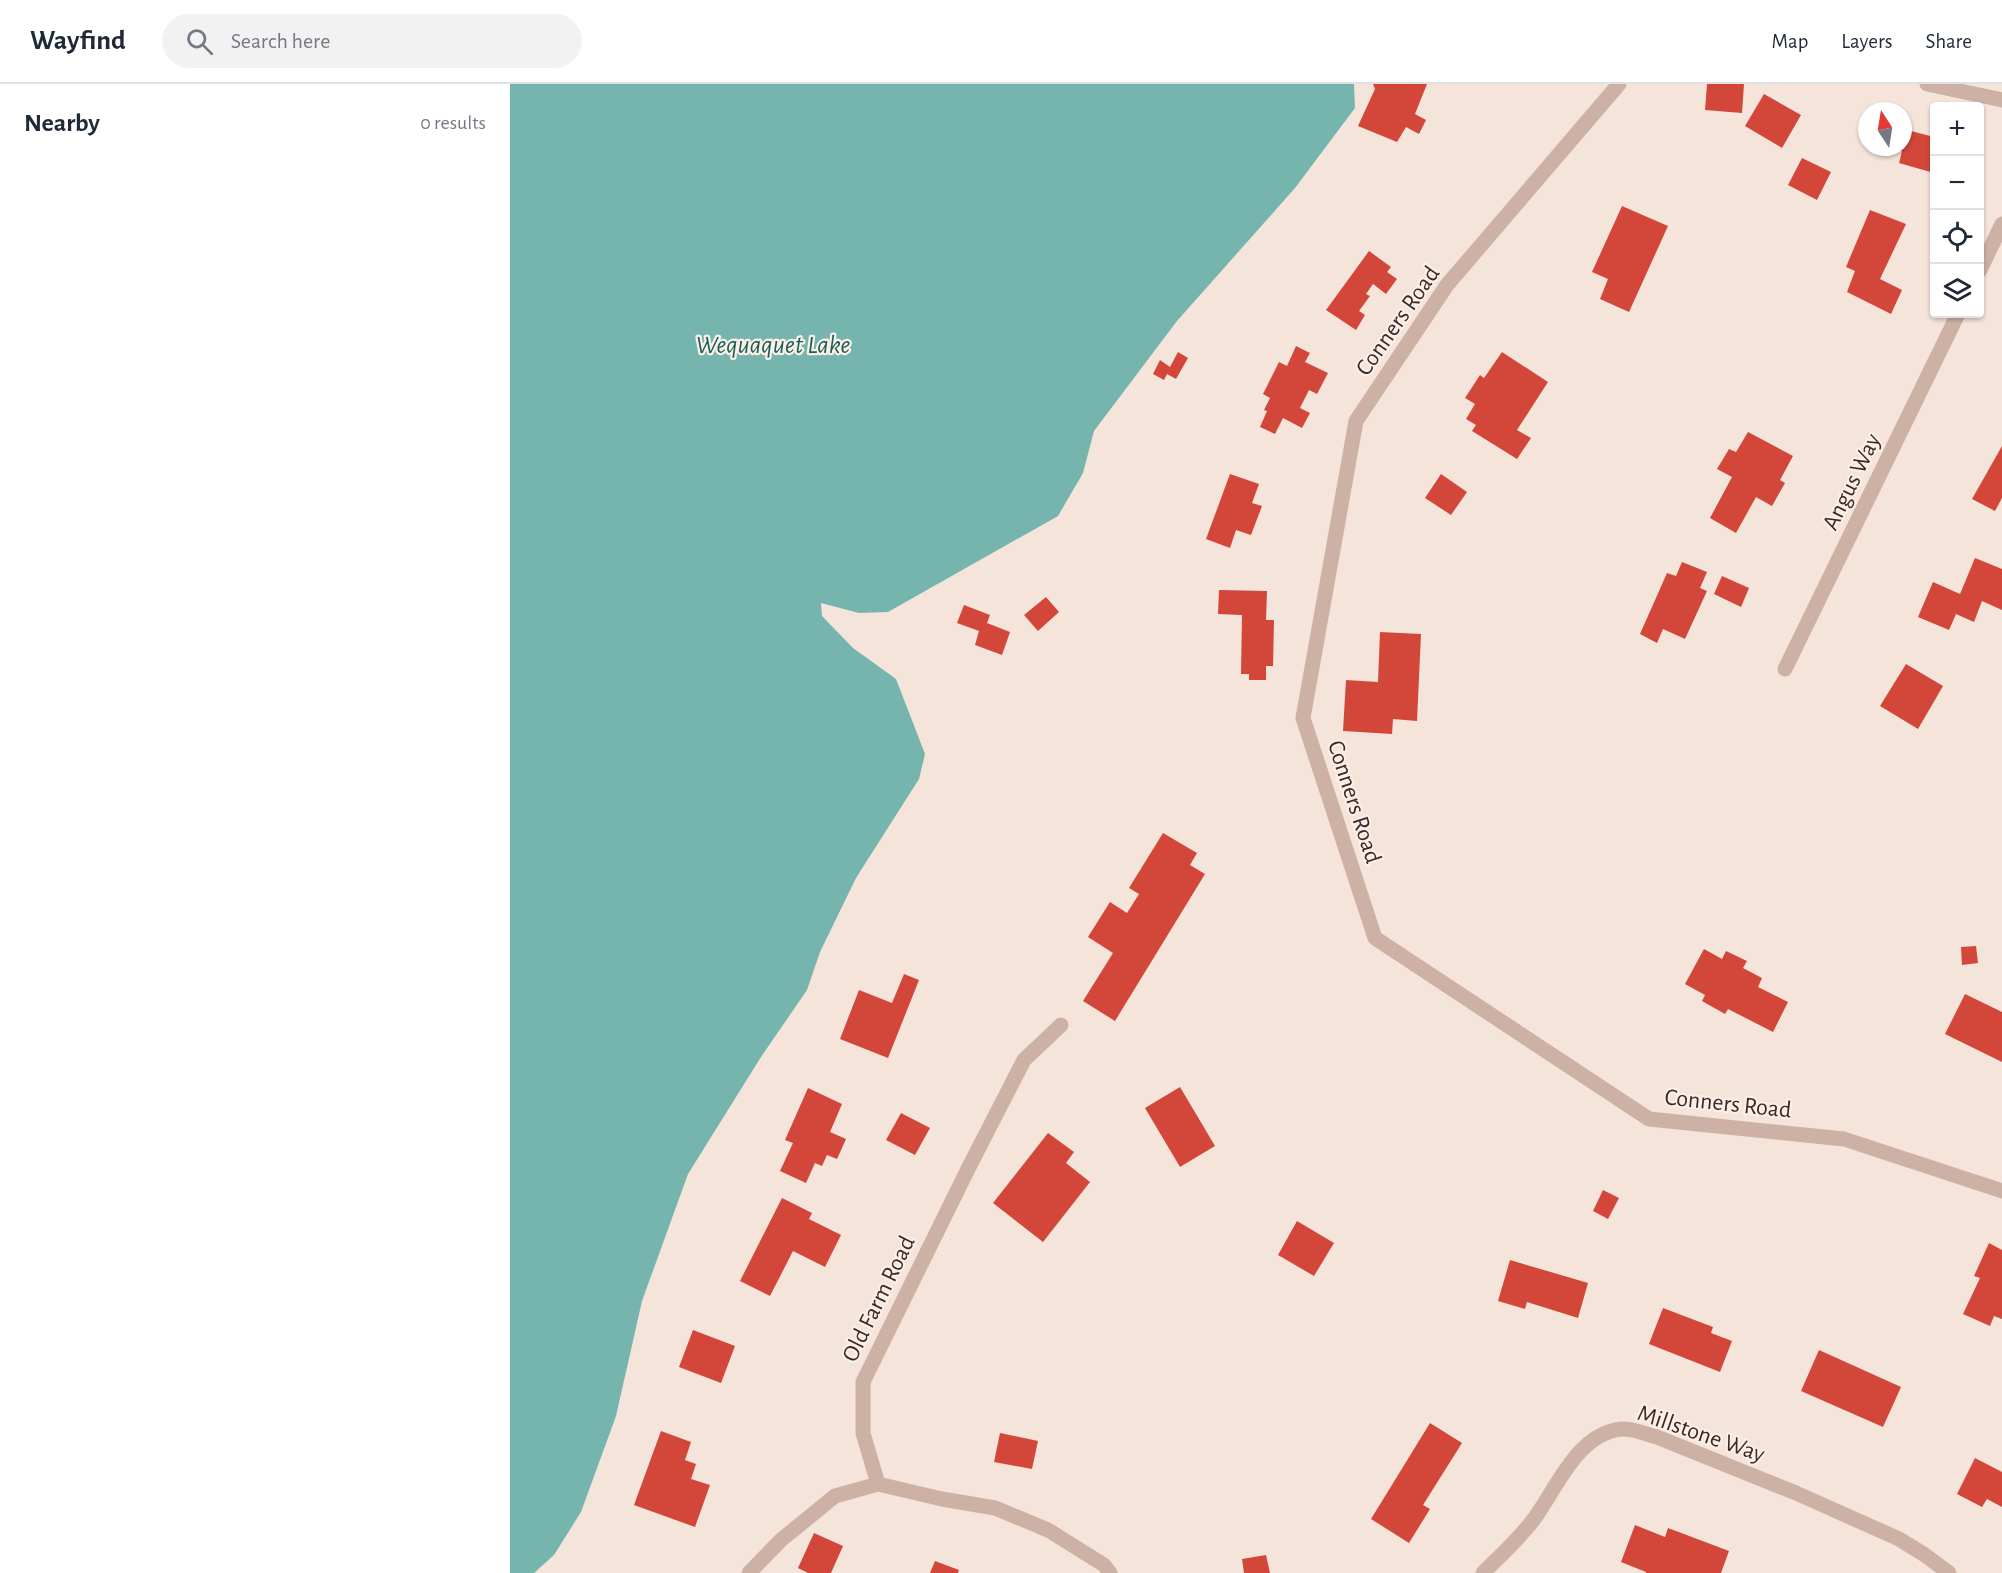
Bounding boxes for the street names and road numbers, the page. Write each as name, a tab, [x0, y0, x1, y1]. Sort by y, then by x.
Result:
street label: Conners Road	[1352, 262, 1444, 380]
street label: Angus Way	[1818, 430, 1886, 534]
street label: Conners Road	[1323, 738, 1385, 866]
street label: Conners Road	[1663, 1085, 1793, 1123]
street label: Old Farm Road	[838, 1232, 920, 1366]
street label: Millstone Way	[1634, 1401, 1768, 1467]

